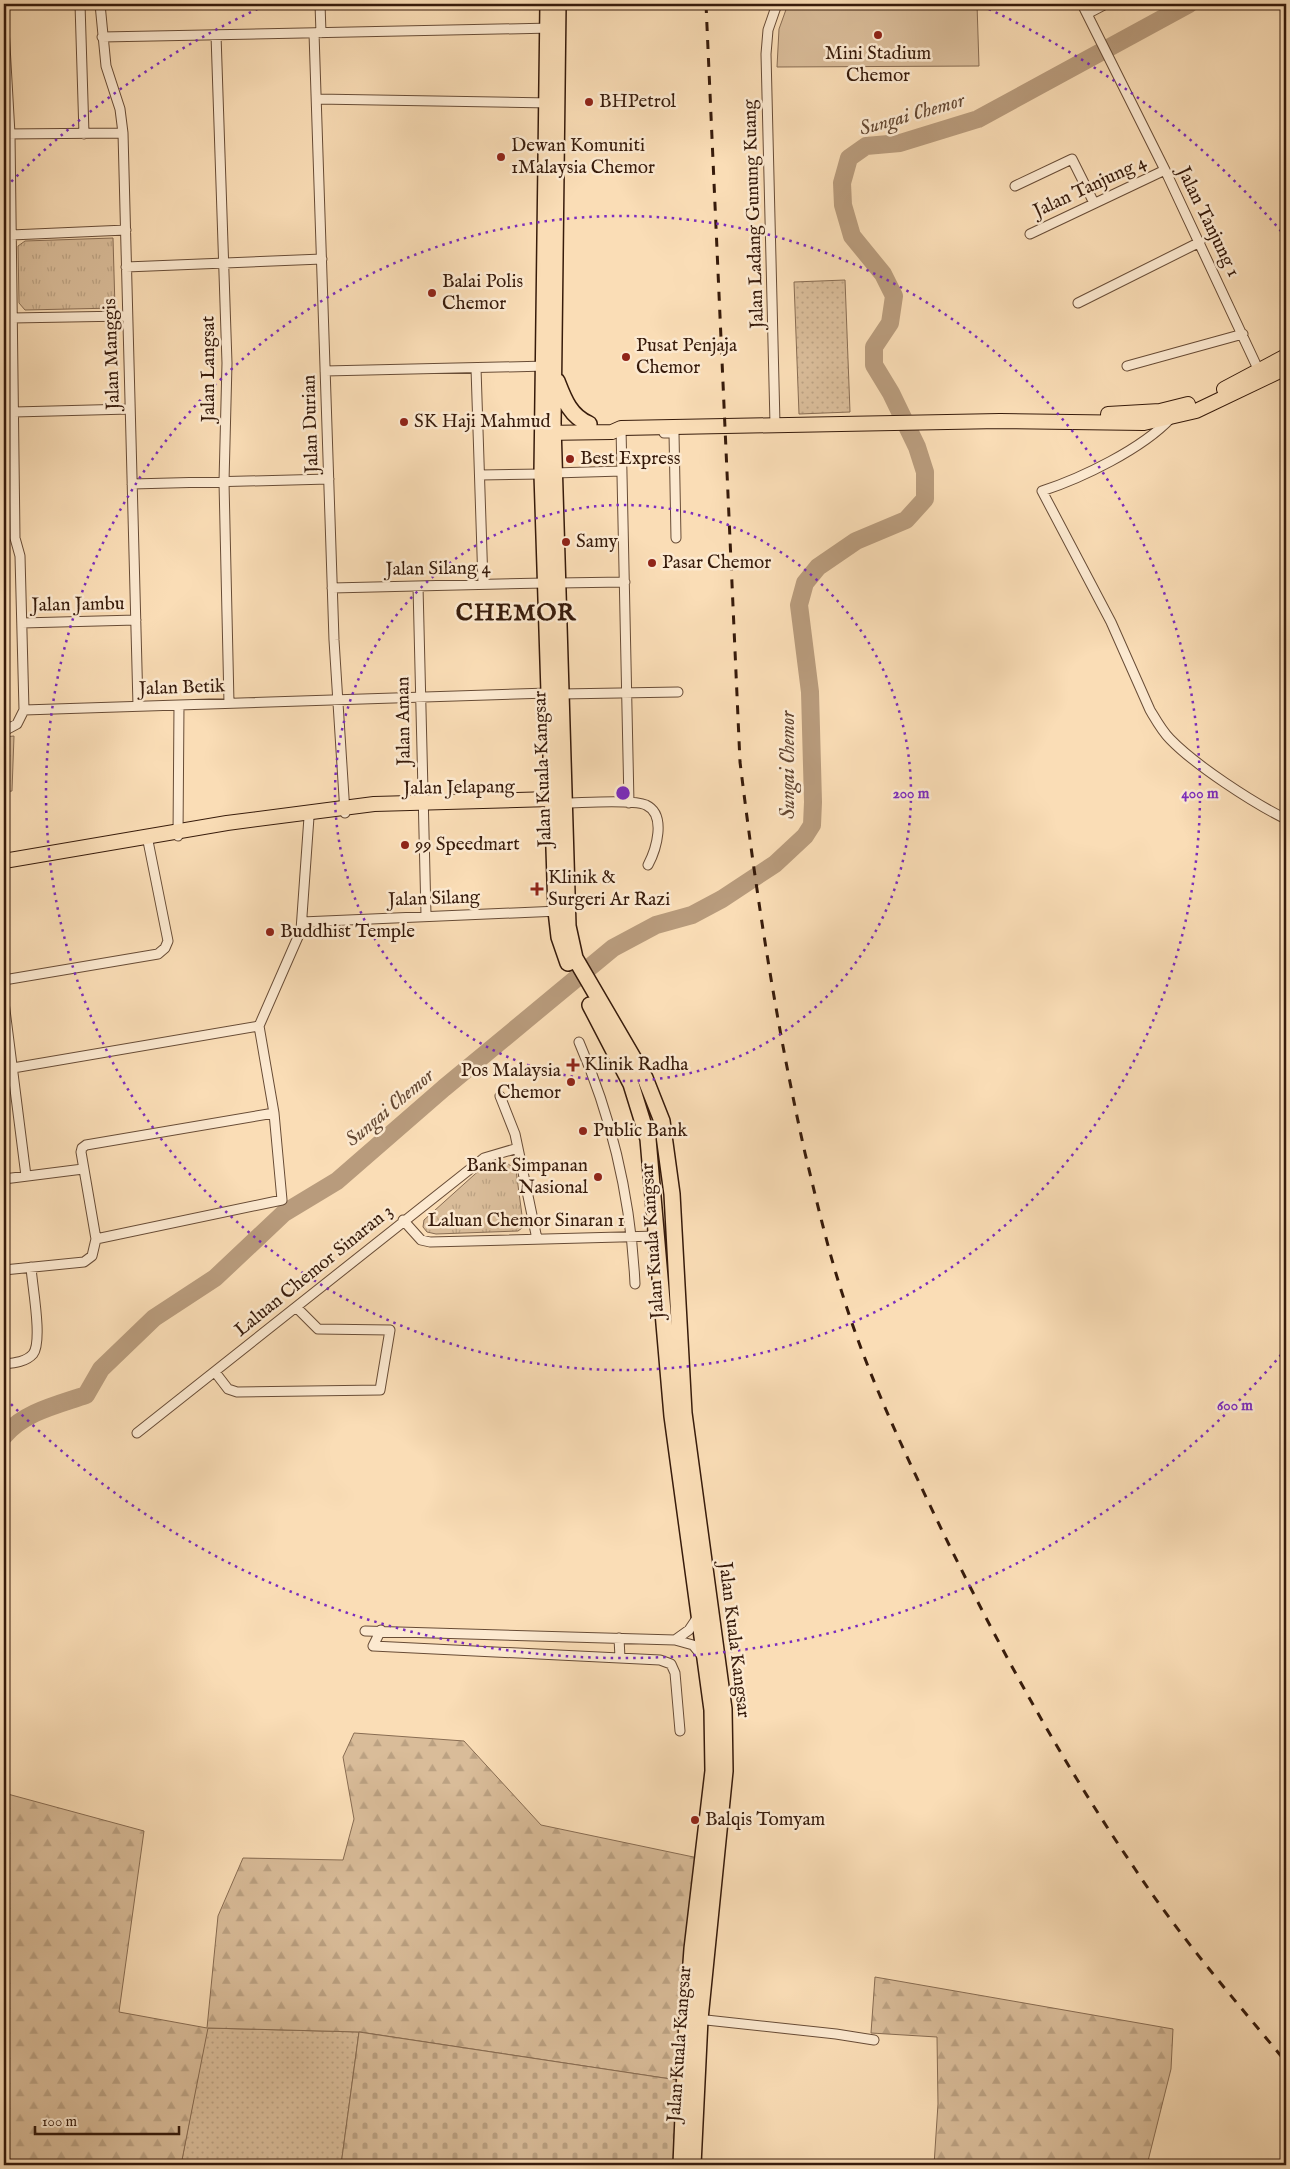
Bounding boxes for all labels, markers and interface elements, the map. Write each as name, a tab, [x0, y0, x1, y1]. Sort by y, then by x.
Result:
marker: Mini Stadium Chemor	[872, 29, 884, 41]
place label: Mini Stadium Chemor	[825, 42, 932, 88]
water label: Sungai Chemor	[857, 88, 969, 143]
place label: BHPetrol	[599, 90, 677, 114]
marker: BHPetrol	[583, 96, 595, 108]
street label: Jalan Ladang Gunung Kuang	[738, 98, 770, 331]
place label: Dewan Komuniti 1Malaysia Chemor	[511, 134, 655, 180]
street label: Jalan Tanjung 4	[1028, 150, 1151, 225]
marker: Dewan Komuniti 1Malaysia Chemor	[495, 151, 507, 163]
street label: Jalan Tanjung 1	[1170, 161, 1245, 281]
place label: Balai Polis Chemor	[442, 270, 523, 316]
marker: Balai Polis Chemor	[426, 287, 438, 299]
street label: Jalan Manggis	[98, 298, 126, 412]
street label: Jalan Langsat	[197, 315, 221, 424]
place label: Pusat Penjaja Chemor	[636, 334, 738, 380]
marker: Pusat Penjaja Chemor	[620, 351, 632, 363]
street label: Jalan Durian	[297, 374, 325, 476]
place label: SK Haji Mahmud	[414, 410, 551, 434]
marker: SK Haji Mahmud	[398, 416, 410, 428]
place label: Best Express	[580, 447, 680, 471]
marker: Best Express	[564, 453, 576, 465]
place label: Samy	[576, 530, 618, 554]
marker: Samy	[560, 536, 572, 548]
place label: Pasar Chemor	[662, 551, 771, 575]
street label: Jalan Silang 4	[383, 556, 492, 582]
marker: Pasar Chemor	[646, 557, 658, 569]
street label: Jalan Jambu	[29, 592, 125, 618]
district label: CHEMOR	[456, 598, 577, 629]
street label: Jalan Betik	[136, 674, 226, 702]
street label: Jalan Aman	[391, 676, 417, 768]
street label: Jalan Kuala Kangsar	[528, 690, 558, 850]
water label: Sungai Chemor	[776, 710, 802, 819]
street label: Jalan Jelapang	[401, 775, 516, 801]
centre of rings	[614, 784, 632, 802]
text: 200 m	[893, 784, 930, 803]
text: 400 m	[1182, 784, 1219, 803]
place label: 99 Speedmart	[414, 833, 520, 857]
marker: 99 Speedmart	[399, 839, 411, 851]
place label: Klinik & Surgeri Ar Razi	[548, 866, 670, 912]
marker: Klinik & Surgeri Ar Razi	[530, 882, 544, 896]
street label: Jalan Silang	[386, 885, 481, 913]
place label: Buddhist Temple	[280, 920, 415, 944]
marker: Buddhist Temple	[264, 926, 276, 938]
place label: Klinik Radha	[584, 1053, 689, 1077]
marker: Klinik Radha	[566, 1058, 580, 1072]
place label: Pos Malaysia Chemor	[461, 1059, 562, 1105]
water label: Sungai Chemor	[341, 1063, 441, 1153]
marker: Pos Malaysia Chemor	[565, 1076, 577, 1088]
place label: Public Bank	[593, 1119, 688, 1143]
marker: Public Bank	[577, 1125, 589, 1137]
place label: Bank Simpanan Nasional	[466, 1154, 589, 1200]
street label: Jalan Kuala Kangsar	[636, 1162, 671, 1322]
marker: Bank Simpanan Nasional	[592, 1171, 604, 1183]
street label: Laluan Chemor Sinaran 3	[230, 1200, 398, 1342]
street label: Laluan Chemor Sinaran 1	[427, 1209, 625, 1233]
text: 600 m	[1217, 1396, 1253, 1415]
street label: Jalan Kuala Kangsar	[712, 1559, 755, 1719]
place label: Balqis Tomyam	[705, 1808, 826, 1832]
marker: Balqis Tomyam	[689, 1814, 701, 1826]
street label: Jalan Kuala Kangsar	[662, 1965, 697, 2125]
scale bar	[35, 2104, 179, 2136]
text: 100 m	[42, 2112, 78, 2131]

